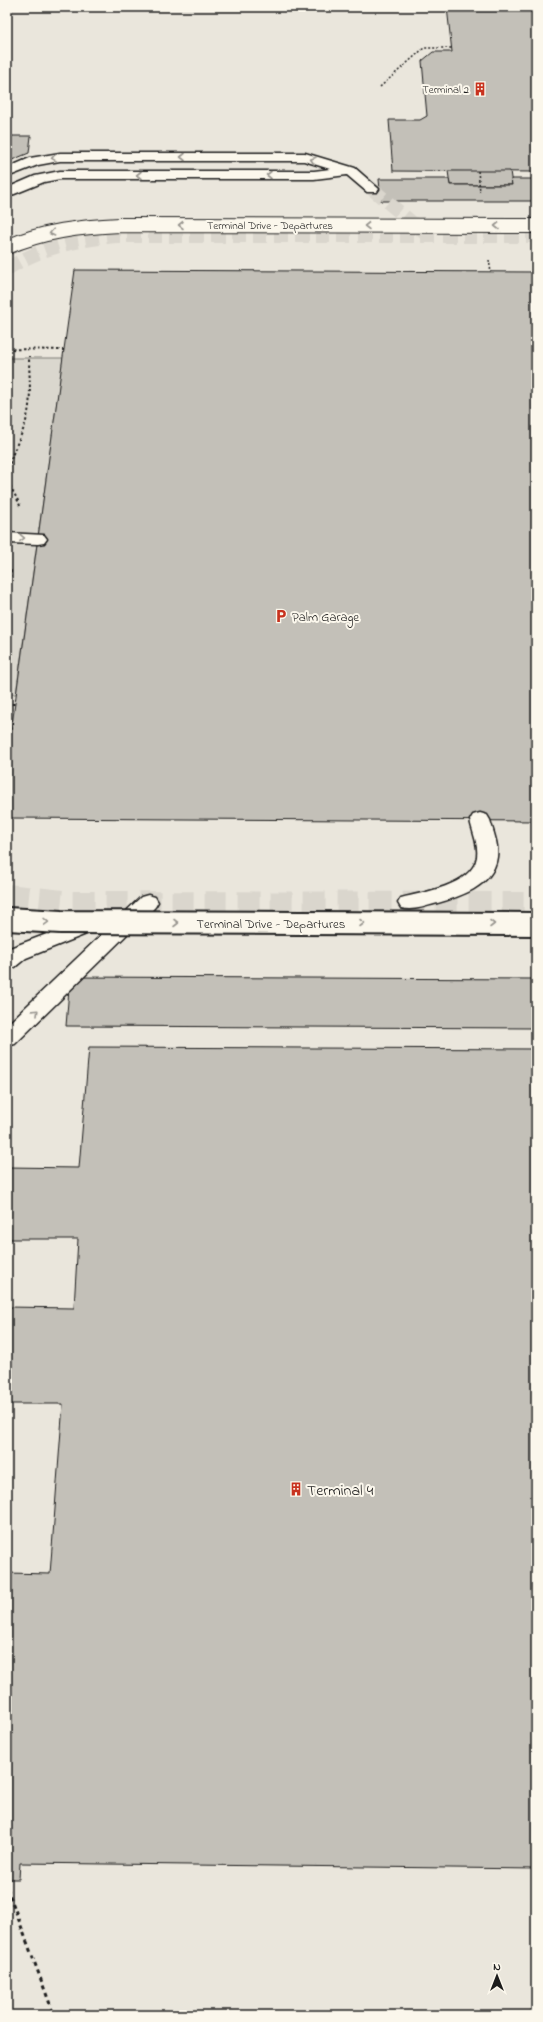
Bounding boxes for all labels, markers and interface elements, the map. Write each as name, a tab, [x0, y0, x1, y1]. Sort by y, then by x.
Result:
building icon: Terminal 2	[472, 81, 488, 97]
place label: Terminal 2	[422, 82, 470, 98]
one-way arrow	[50, 153, 57, 162]
one-way arrow	[180, 153, 186, 161]
one-way arrow	[310, 156, 317, 165]
one-way arrow	[136, 171, 142, 179]
one-way arrow	[266, 171, 272, 179]
street label: Terminal Drive - Departures	[207, 218, 333, 234]
one-way arrow	[178, 221, 184, 229]
one-way arrow	[364, 222, 370, 230]
one-way arrow	[494, 222, 500, 230]
one-way arrow	[48, 228, 55, 236]
one-way arrow	[19, 534, 25, 542]
parking icon: Palm Garage	[273, 608, 289, 624]
place label: Palm Garage	[292, 608, 359, 628]
street label: Terminal Drive - Departures	[197, 915, 346, 934]
one-way arrow	[43, 918, 49, 926]
one-way arrow	[173, 919, 179, 927]
one-way arrow	[359, 919, 365, 927]
one-way arrow	[489, 920, 495, 928]
one-way arrow	[31, 1009, 39, 1016]
place label: Terminal 4	[307, 1479, 374, 1503]
building icon: Terminal 4	[288, 1481, 304, 1497]
north arrow	[477, 1956, 517, 1996]
text: N	[493, 1959, 501, 1975]

